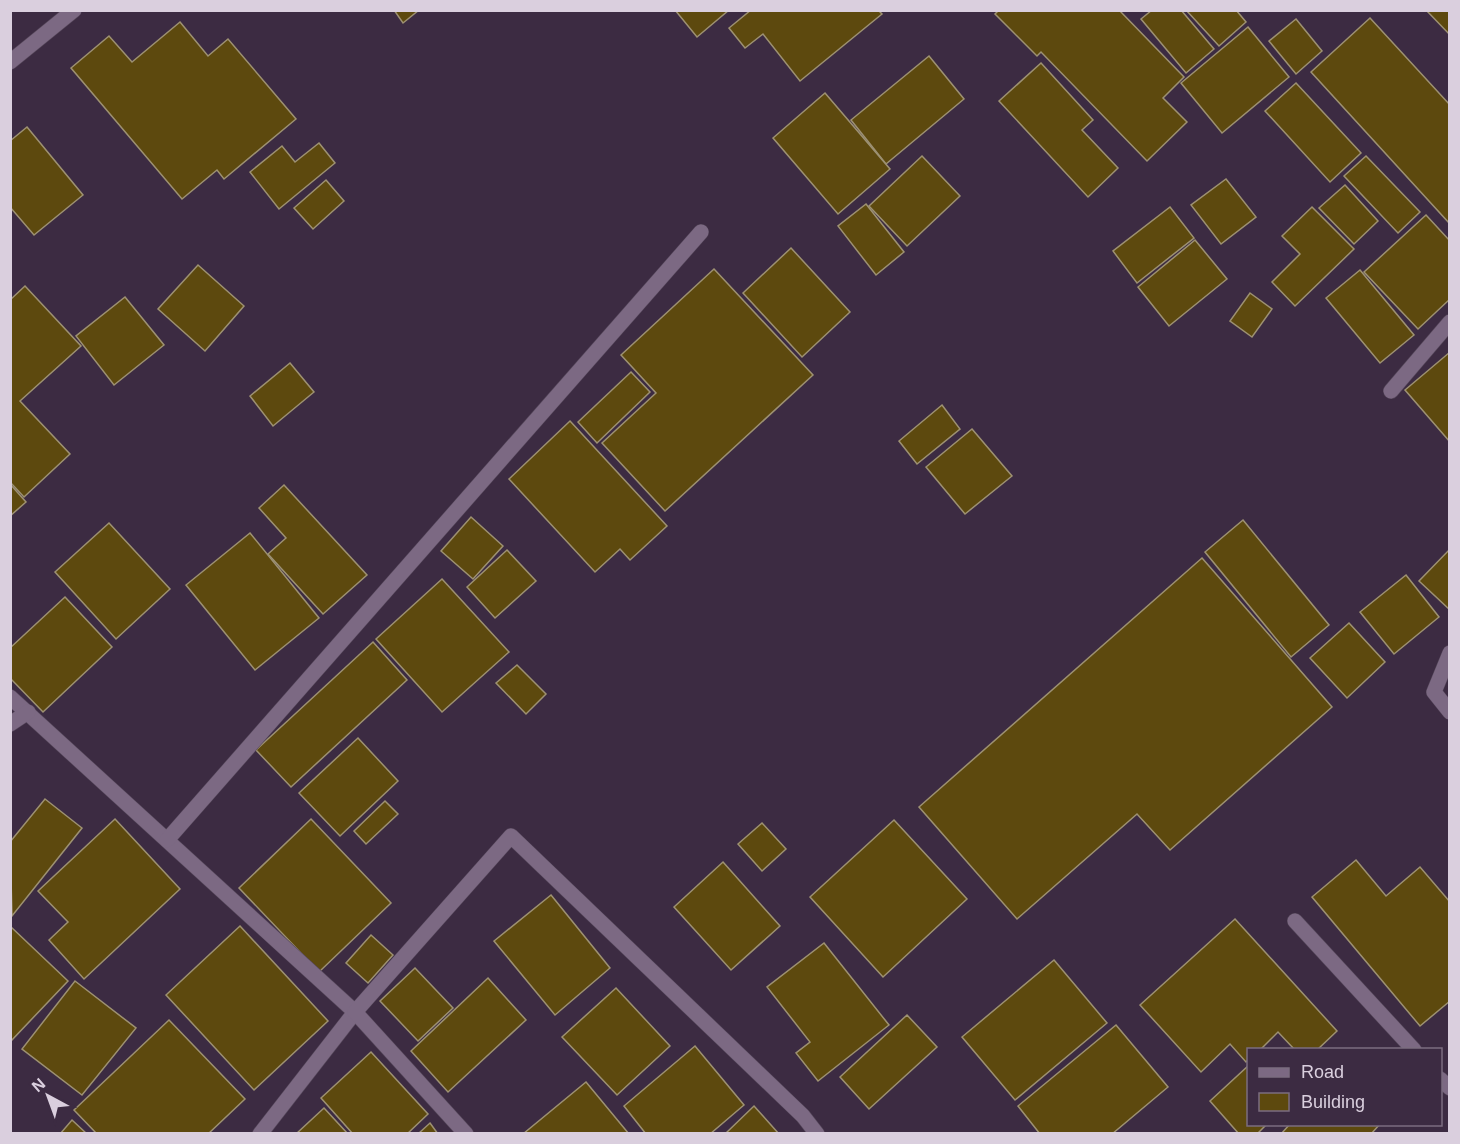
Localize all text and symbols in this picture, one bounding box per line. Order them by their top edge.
legend [1247,1048,1442,1126]
text: Road [1301,1062,1344,1082]
north arrow [18,1066,78,1126]
text: N [29,1075,48,1095]
text: Building [1301,1092,1365,1112]

